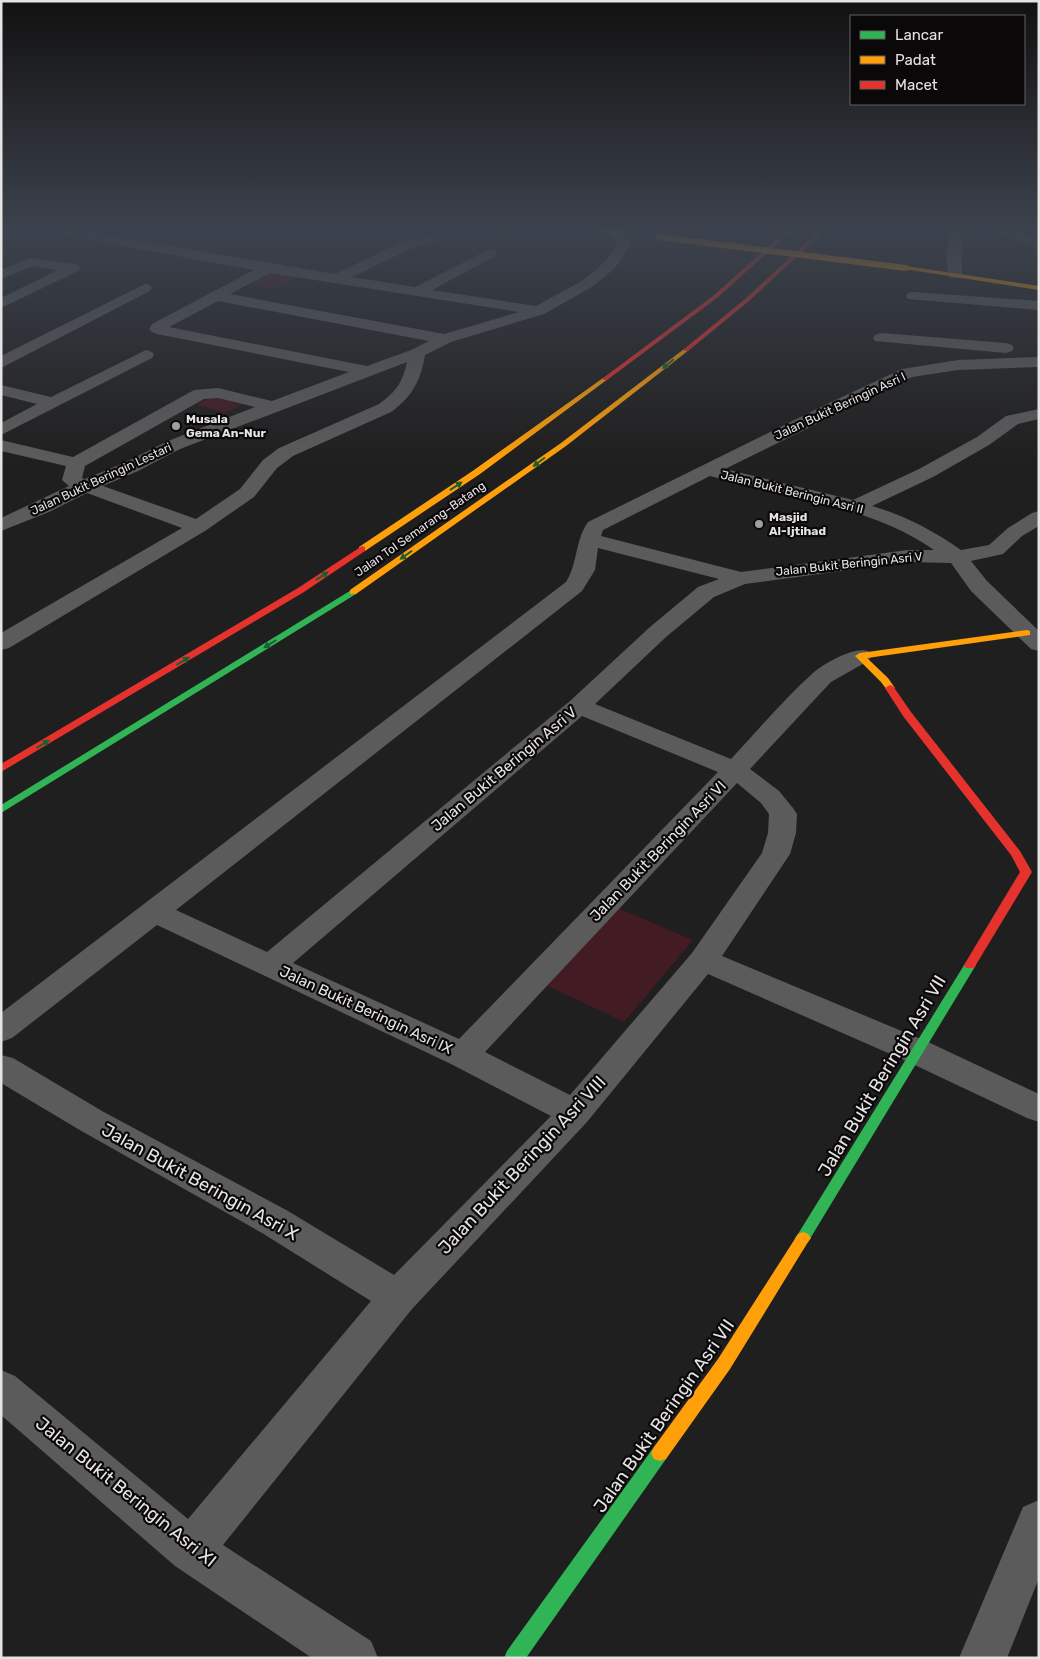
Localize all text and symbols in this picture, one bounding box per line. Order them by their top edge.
legend [850,15,1025,105]
text: Lancar [895,26,943,44]
text: Padat [895,51,936,69]
text: Macet [895,76,938,94]
one-way arrow [662,359,675,370]
street label: Jalan Bukit Beringin Asri I [772,369,908,443]
place label: Musala Gema An-Nur [186,412,266,440]
marker: Musala Gema An-Nur [170,420,182,432]
street label: Jalan Bukit Beringin Lestari [28,440,174,518]
one-way arrow [532,457,546,467]
street label: Jalan Bukit Beringin Asri II [719,467,865,517]
street label: Jalan Tol Semarang–Batang [352,478,488,580]
one-way arrow [450,481,463,491]
place label: Masjid Al-Ijtihad [769,510,826,538]
marker: Masjid Al-Ijtihad [753,518,765,530]
street label: Jalan Bukit Beringin Asri V [775,549,923,579]
one-way arrow [399,550,412,560]
one-way arrow [315,572,328,581]
one-way arrow [263,640,276,649]
one-way arrow [176,656,189,665]
street label: Jalan Bukit Beringin Asri V [428,703,581,835]
one-way arrow [36,740,51,748]
street label: Jalan Bukit Beringin Asri VI [586,777,730,925]
street label: Jalan Bukit Beringin Asri IX [277,962,456,1058]
street label: Jalan Bukit Beringin Asri VII [813,971,951,1181]
street label: Jalan Bukit Beringin Asri VIII [434,1071,610,1259]
street label: Jalan Bukit Beringin Asri X [98,1119,302,1245]
street label: Jalan Bukit Beringin Asri VII [589,1315,739,1517]
street label: Jalan Bukit Beringin Asri XI [31,1412,221,1572]

